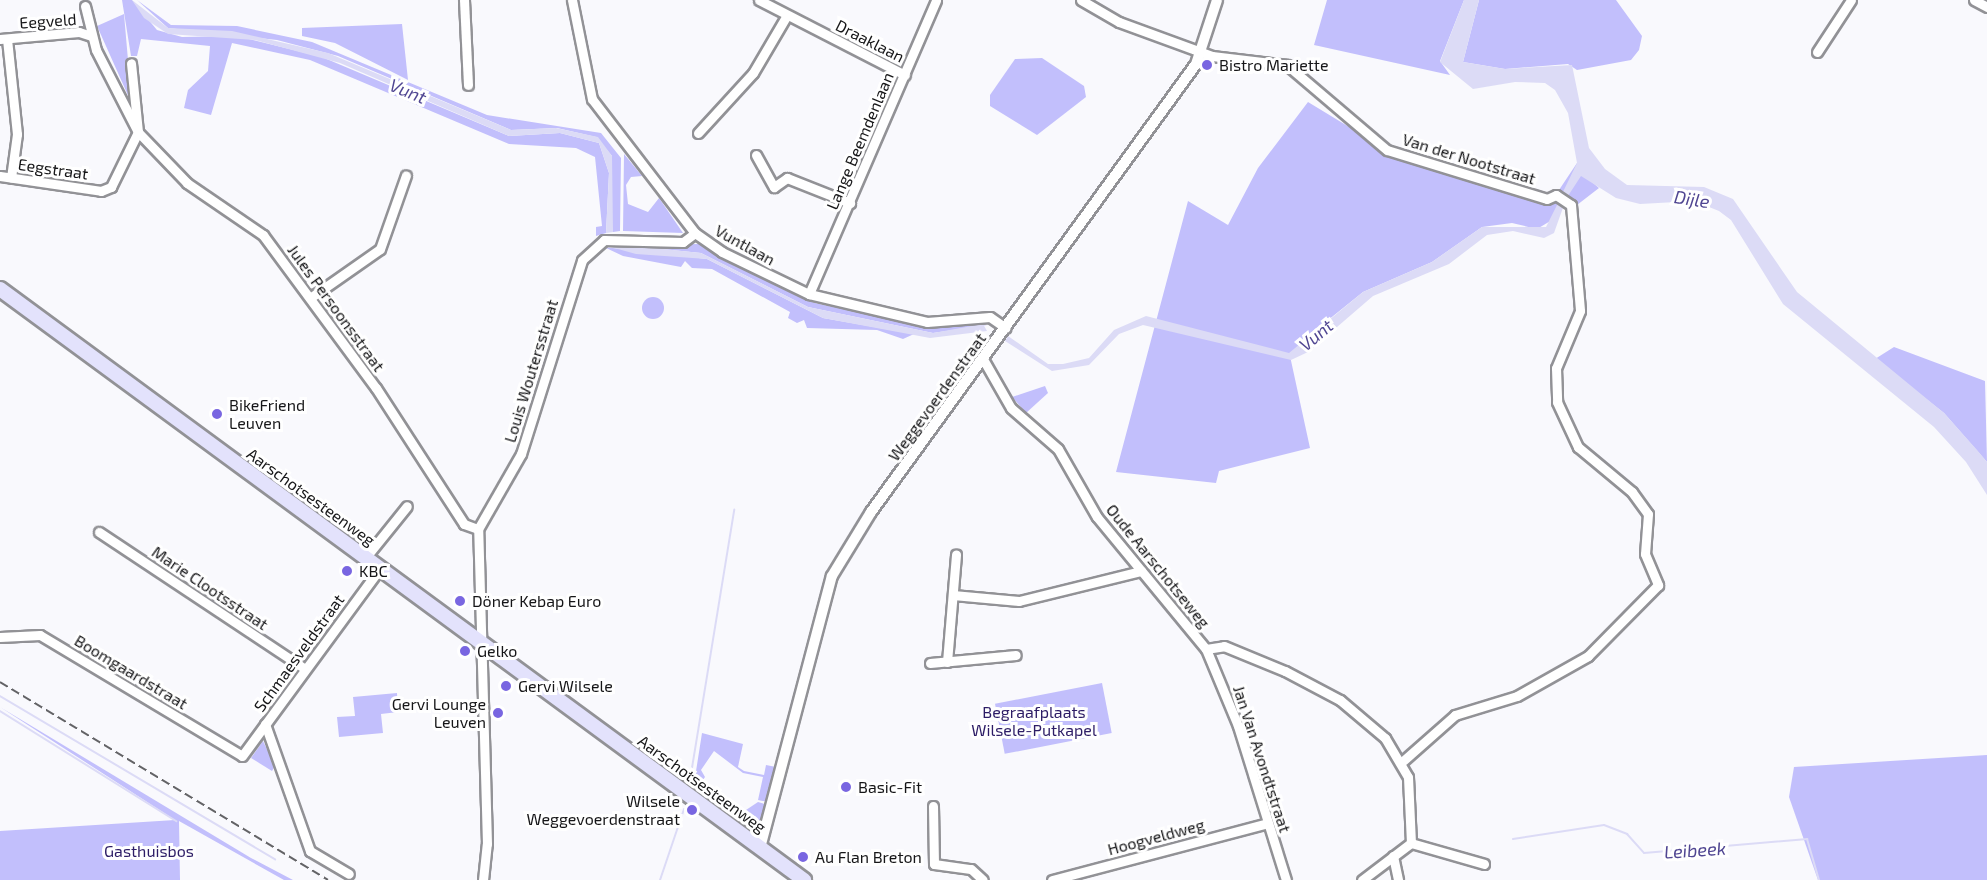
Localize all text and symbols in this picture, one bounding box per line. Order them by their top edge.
street label: Eegveld [19,9,77,33]
street label: Draaklaan [833,16,907,66]
place label: Bistro Mariette [1219,55,1329,75]
marker: Bistro Mariette [1200,58,1214,72]
street label: Lange Beemdenlaan [822,70,898,212]
water label: Vunt [386,74,430,108]
street label: Van der Nootstraat [1400,130,1538,188]
street label: Eegstraat [17,155,89,183]
water label: Dijle [1673,186,1711,212]
street label: Vuntlaan [712,221,778,269]
street label: Jules Persoonsstraat [284,241,388,375]
street label: Louis Woutersstraat [500,297,562,445]
water label: Vunt [1295,315,1337,355]
street label: Weggevoerdenstraat [884,329,990,465]
place label: BikeFriend Leuven [229,395,305,433]
marker: BikeFriend Leuven [210,407,224,421]
street label: Aarschotsesteenweg [243,444,379,550]
street label: Oude Aarschotseweg [1102,500,1214,632]
street label: Marie Clootsstraat [148,542,272,634]
place label: KBC [359,561,387,581]
marker: KBC [340,564,354,578]
street label: Schmaesveldstraat [250,590,348,716]
place label: Döner Kebap Euro [472,591,602,611]
marker: Döner Kebap Euro [453,594,467,608]
street label: Boomgaardstraat [71,631,191,713]
place label: Gelko [477,641,517,661]
marker: Gelko [458,644,472,658]
place label: Gervi Wilsele [518,676,613,696]
marker: Gervi Wilsele [499,679,513,693]
street label: Jan Van Avondtstraat [1229,683,1295,835]
place label: Gervi Lounge Leuven [392,694,486,732]
park label: Begraafplaats Wilsele-Putkapel [971,702,1097,740]
marker: Gervi Lounge Leuven [491,706,505,720]
street label: Aarschotsesteenweg [634,731,770,837]
place label: Basic-Fit [858,777,922,797]
marker: Basic-Fit [839,780,853,794]
place label: Wilsele Weggevoerdenstraat [527,791,680,829]
marker: Wilsele Weggevoerdenstraat [685,803,699,817]
street label: Hoogveldweg [1106,815,1206,859]
water label: Leibeek [1663,837,1727,863]
park label: Gasthuisbos [104,841,194,861]
place label: Au Flan Breton [815,847,922,867]
marker: Au Flan Breton [796,850,810,864]

